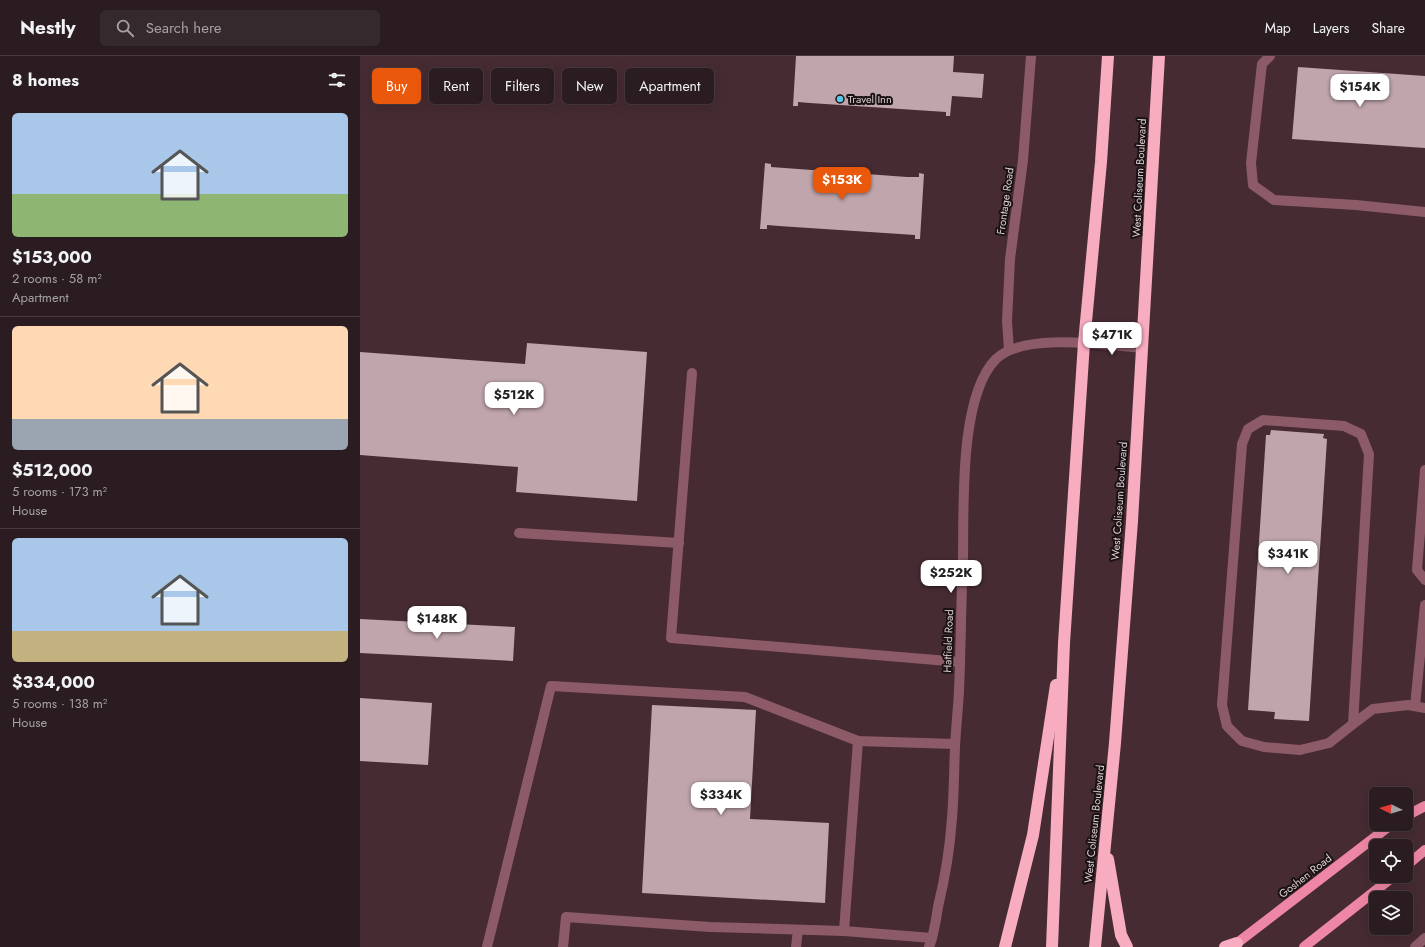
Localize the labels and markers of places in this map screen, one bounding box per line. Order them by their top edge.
pin: $154K [1332,74,1388,108]
place label: Travel Inn [848,91,892,107]
marker: Travel Inn [835,94,845,104]
pin: $153K [814,167,870,201]
pin: $471K [1084,322,1140,356]
pin: $512K [486,382,542,416]
pin: $341K [1260,541,1316,575]
pin: $252K [923,560,979,594]
pin: $148K [409,606,465,640]
pin: $334K [693,782,749,816]

